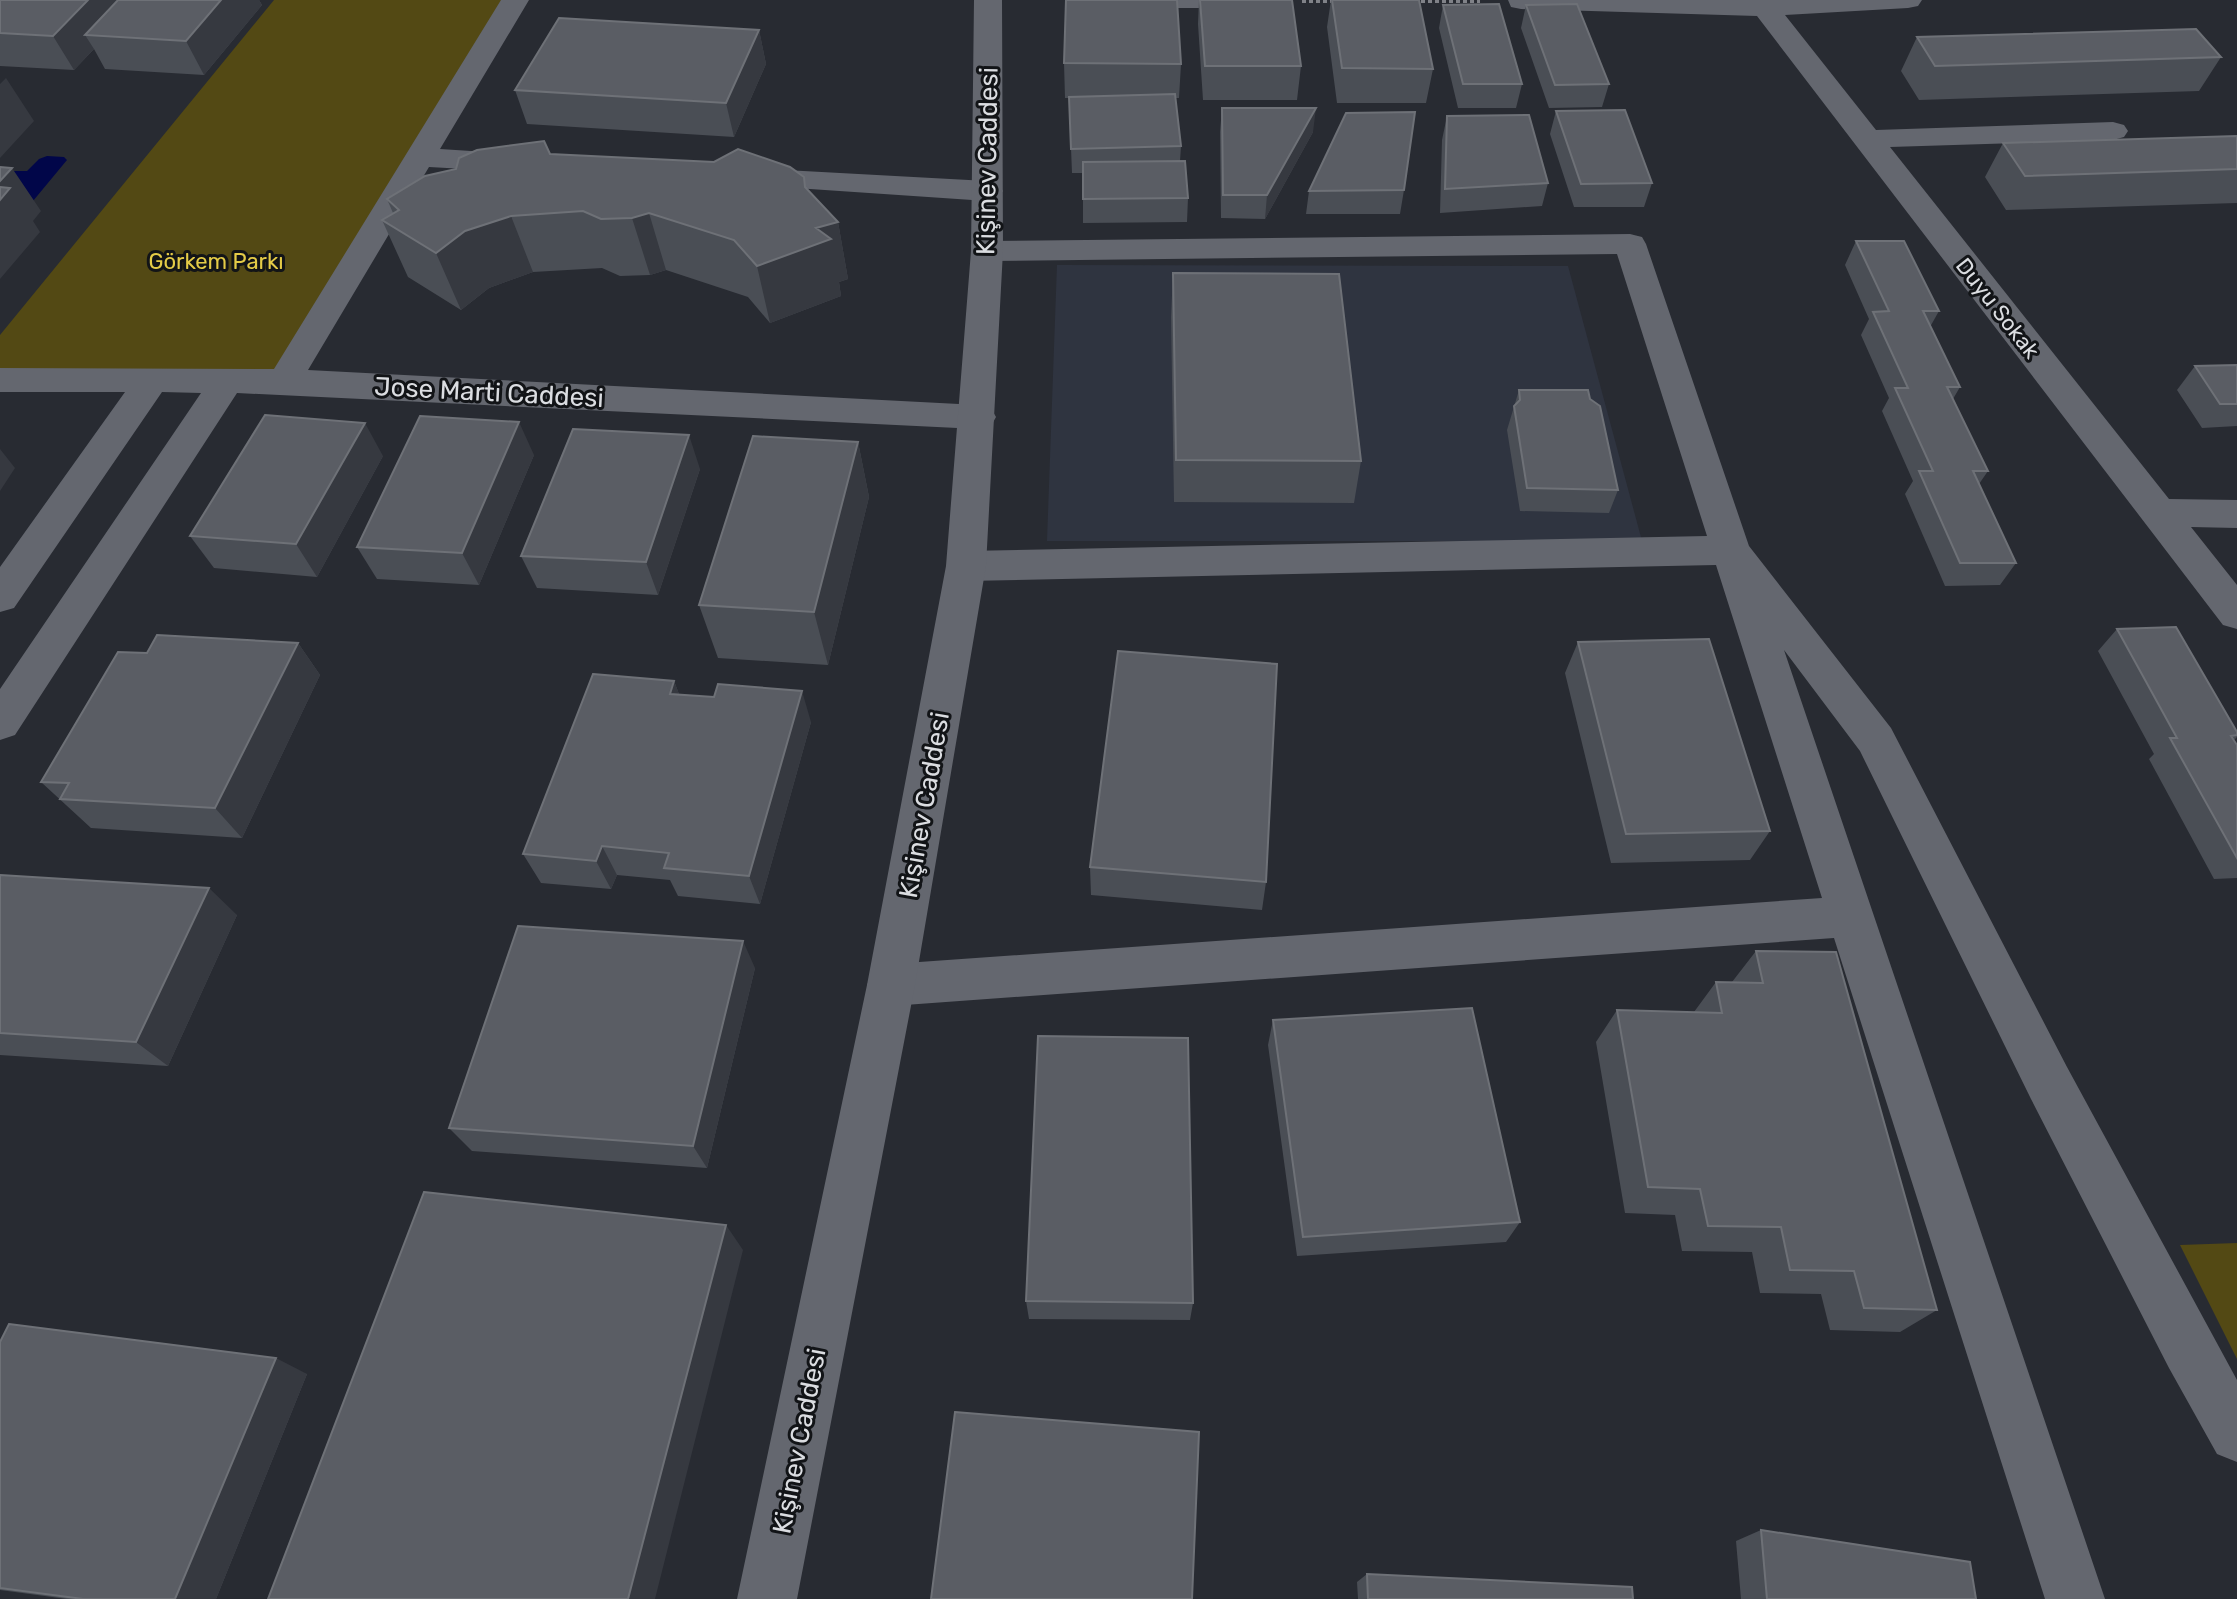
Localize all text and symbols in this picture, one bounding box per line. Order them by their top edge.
street label: Kişinev Caddesi [970,67,1005,255]
park label: Görkem Parkı [148,248,284,275]
street label: Duyu Sokak [1950,253,2046,364]
street label: Jose Marti Caddesi [373,371,605,414]
street label: Kişinev Caddesi [893,710,956,900]
street label: Kişinev Caddesi [766,1346,833,1536]

